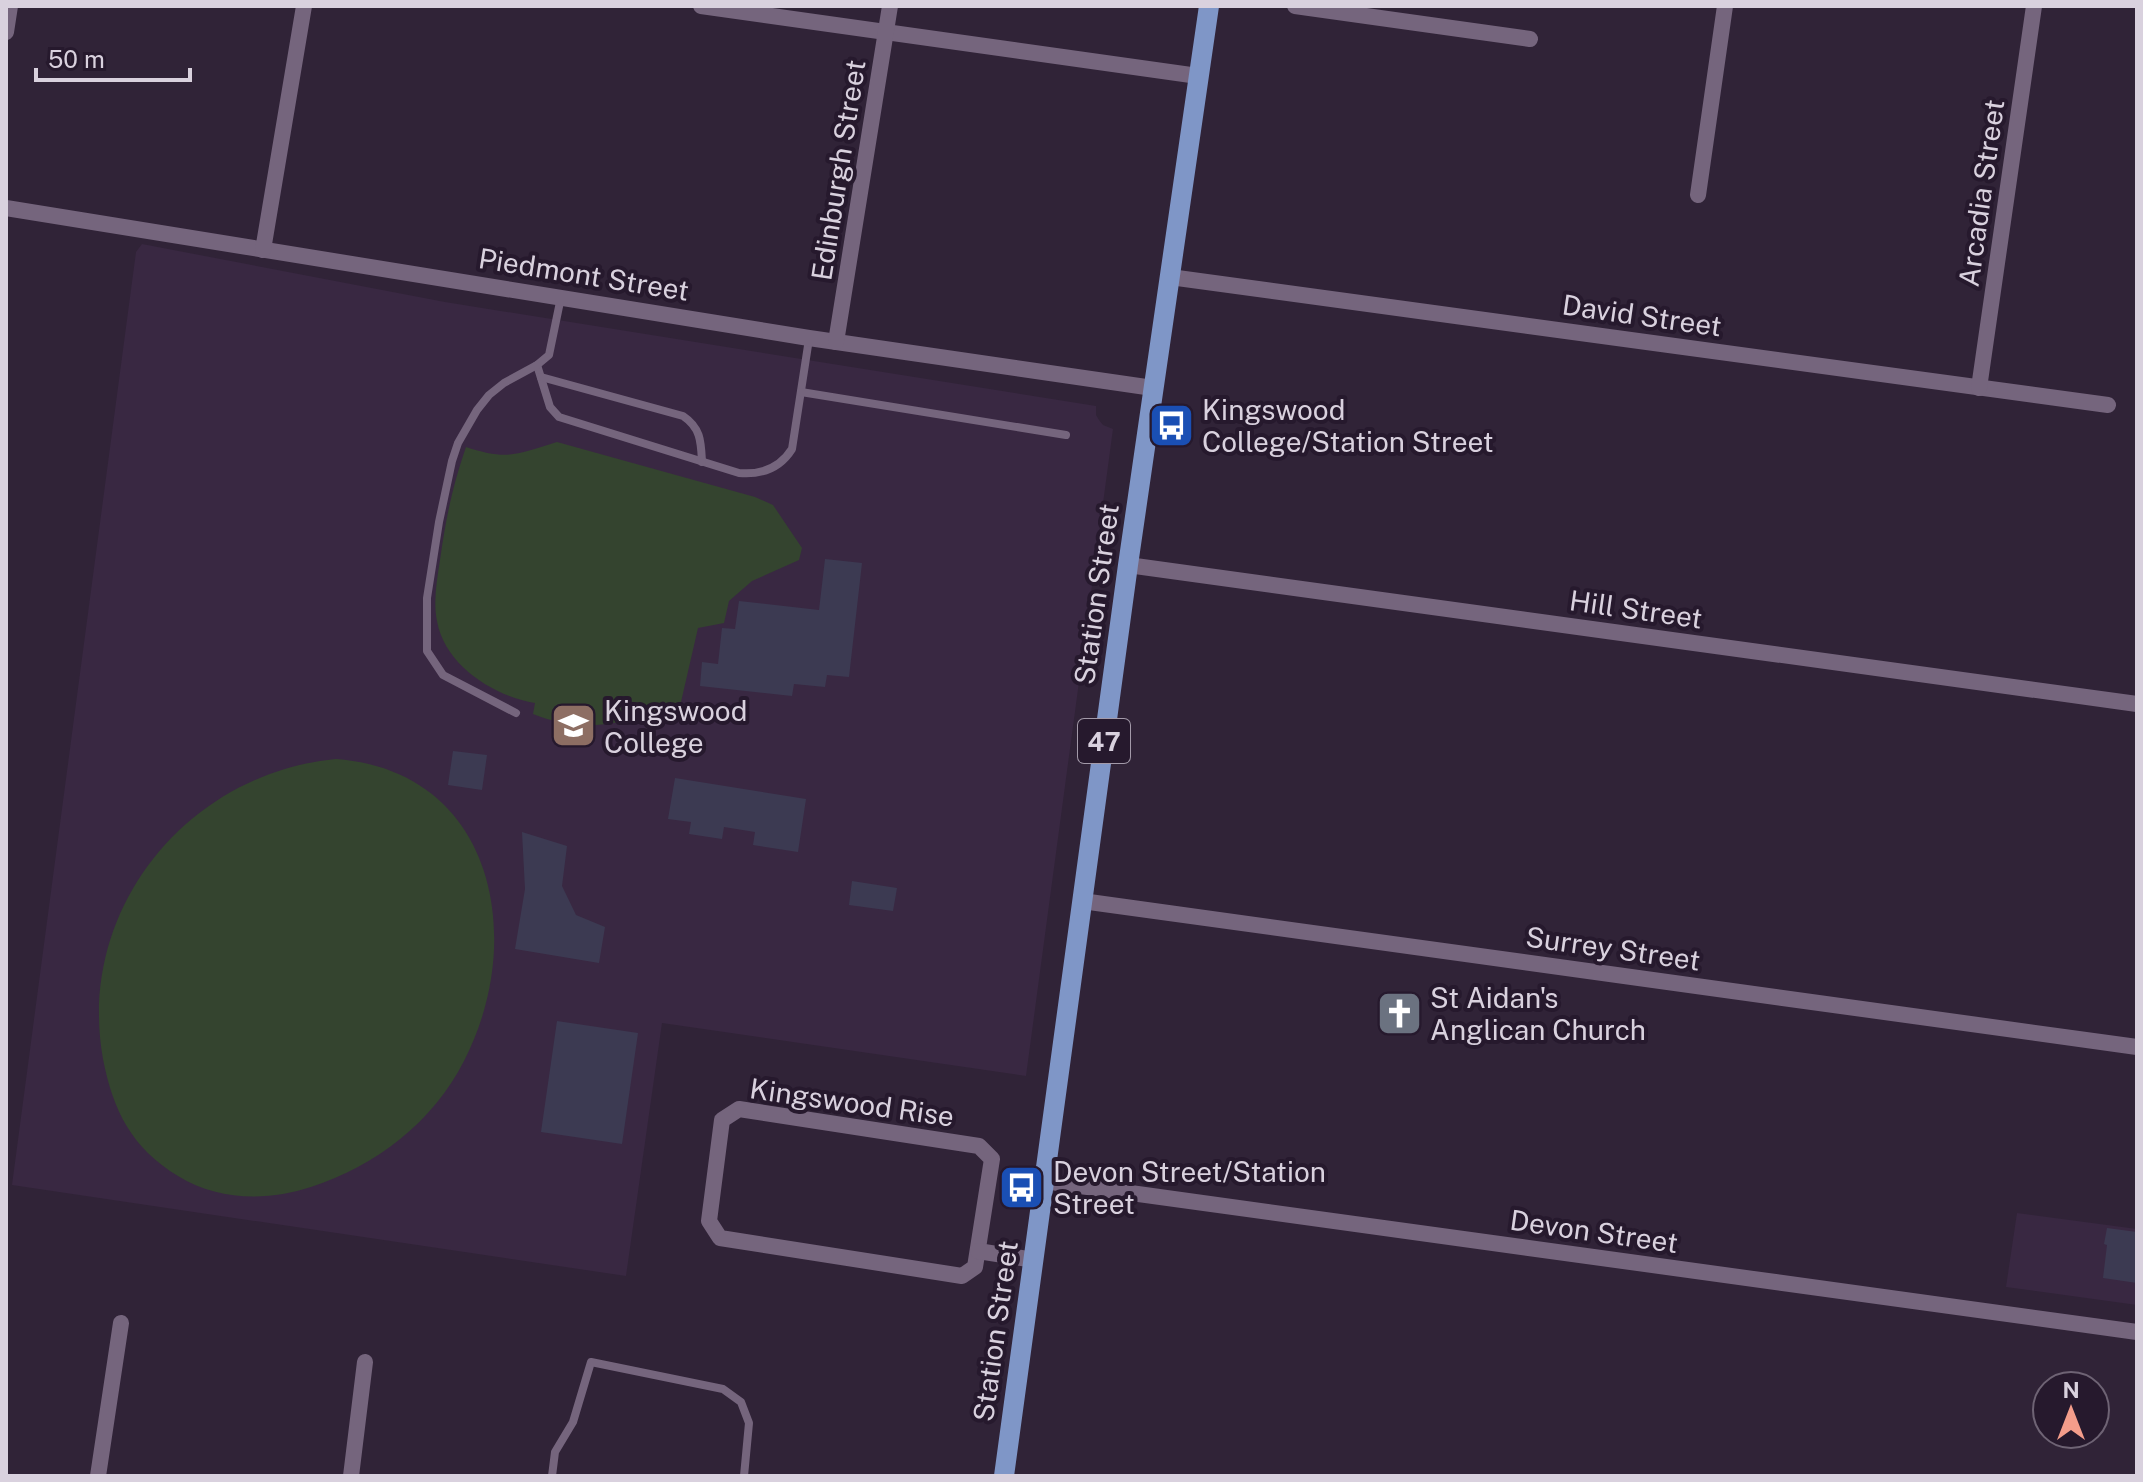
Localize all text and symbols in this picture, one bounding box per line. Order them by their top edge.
scale bar [36,32,190,82]
text: 50 m [48,45,105,73]
street label: Edinburgh Street [804,57,872,283]
street label: Arcadia Street [1952,97,2010,289]
street label: Piedmont Street [476,241,692,307]
street label: David Street [1560,287,1724,343]
place label: Kingswood College/Station Street [1202,393,1494,458]
bus stop icon: Kingswood College/Station Street [1147,401,1195,449]
street label: Station Street [1067,501,1125,687]
street label: Hill Street [1568,583,1704,635]
place label: Kingswood College [604,694,747,759]
school or university icon: Kingswood College [549,702,597,750]
road number: 47 [1078,719,1130,763]
street label: Surrey Street [1524,919,1702,977]
place label: St Aidan's Anglican Church [1430,981,1646,1046]
church icon: St Aidan's Anglican Church [1375,989,1423,1037]
street label: Kingswood Rise [748,1071,956,1133]
place label: Devon Street/Station Street [1053,1155,1326,1220]
bus stop icon: Devon Street/Station Street [998,1163,1046,1211]
street label: Devon Street [1508,1203,1680,1259]
street label: Station Street [966,1238,1024,1424]
north arrow [2031,1370,2111,1450]
text: N [2062,1377,2080,1403]

